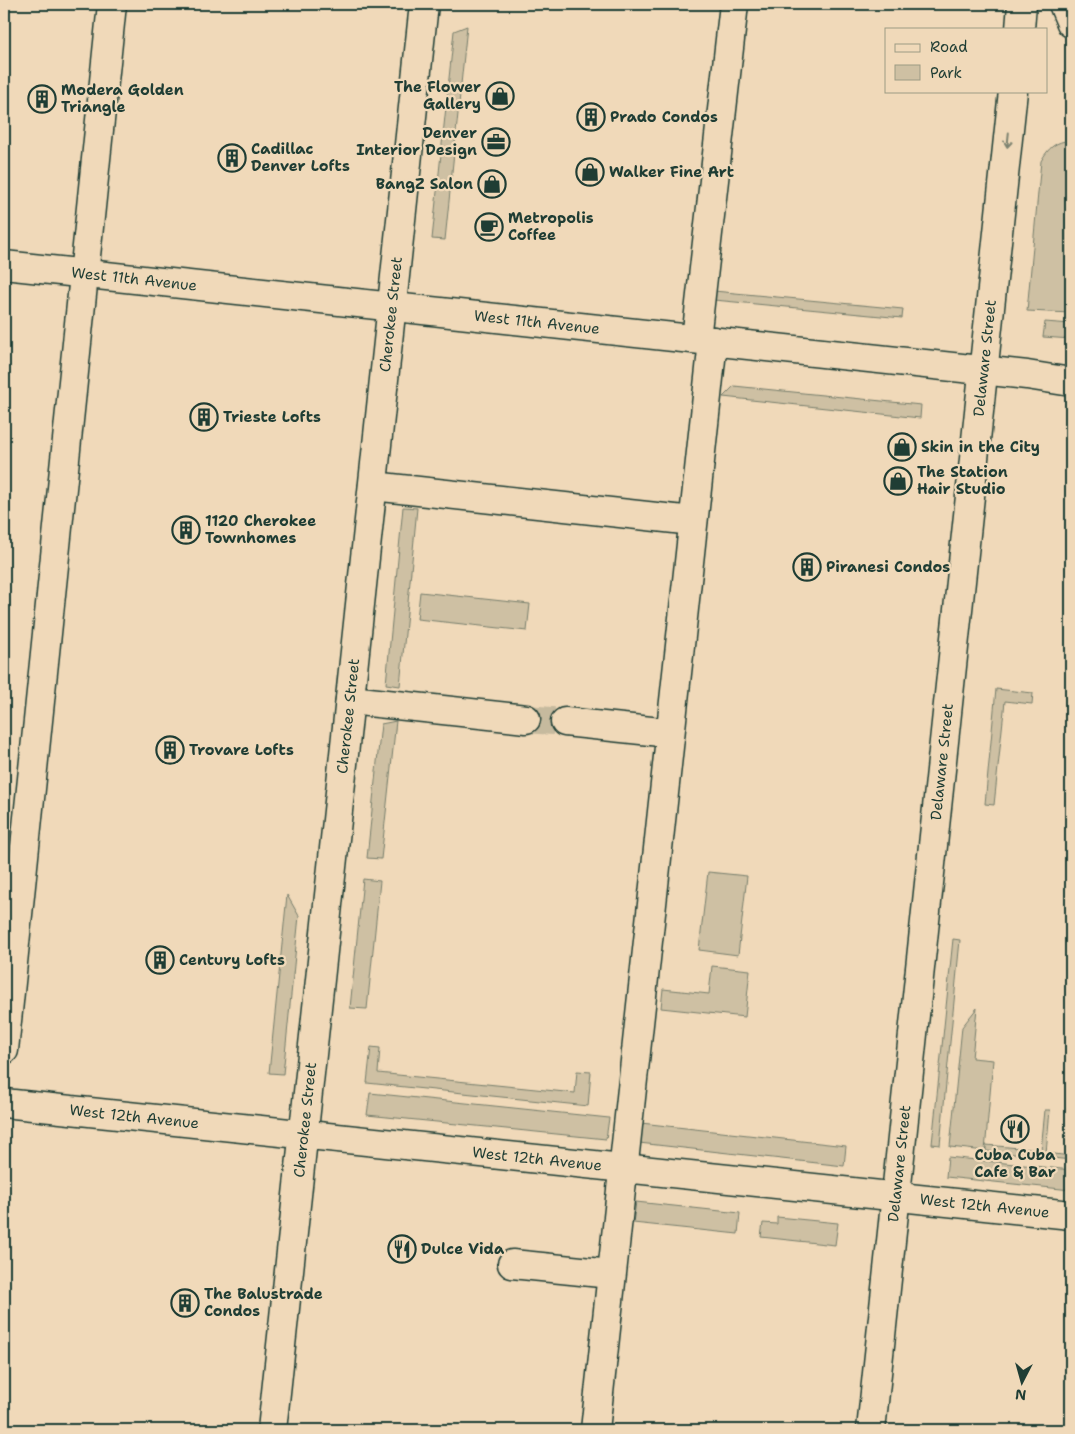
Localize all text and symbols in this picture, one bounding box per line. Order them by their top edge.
legend [885,28,1048,92]
text: Road [930,37,968,57]
text: Park [930,63,962,83]
place label: The Flower Gallery [394,77,481,114]
place label: Modera Golden Triangle [61,80,184,117]
shop icon: The Flower Gallery [485,81,515,111]
building icon: Modera Golden Triangle [27,84,57,114]
building icon: Prado Condos [576,102,606,132]
place label: Prado Condos [610,107,718,127]
place label: Denver Interior Design [356,123,477,160]
office icon: Denver Interior Design [481,127,511,157]
one-way arrow [1003,131,1013,147]
place label: Cadillac Denver Lofts [251,139,350,176]
building icon: Cadillac Denver Lofts [217,143,247,173]
shop icon: Walker Fine Art [575,157,605,187]
place label: Walker Fine Art [609,162,734,182]
shop icon: BangZ Salon [477,169,507,199]
place label: BangZ Salon [376,174,473,194]
place label: Metropolis Coffee [508,208,594,245]
cafe icon: Metropolis Coffee [474,212,504,242]
street label: Cherokee Street [375,256,407,373]
street label: West 11th Avenue [70,262,198,296]
street label: Delaware Street [969,299,1001,417]
street label: West 11th Avenue [473,306,601,339]
building icon: Trieste Lofts [189,402,219,432]
place label: Trieste Lofts [223,407,321,427]
shop icon: Skin in the City [887,432,917,462]
place label: Skin in the City [921,437,1040,457]
place label: The Station Hair Studio [917,462,1008,499]
shop icon: The Station Hair Studio [883,466,913,496]
place label: 1120 Cherokee Townhomes [205,511,316,548]
building icon: 1120 Cherokee Townhomes [171,515,201,545]
building icon: Piranesi Condos [792,552,822,582]
place label: Piranesi Condos [826,557,950,577]
street label: Cherokee Street [332,657,364,775]
street label: Delaware Street [926,702,958,821]
building icon: Trovare Lofts [155,735,185,765]
place label: Trovare Lofts [189,740,294,760]
building icon: Century Lofts [145,945,175,975]
place label: Century Lofts [179,950,285,970]
street label: Cherokee Street [289,1061,321,1178]
street label: West 12th Avenue [68,1100,200,1133]
street label: Delaware Street [883,1104,915,1223]
restaurant icon: Cuba Cuba Cafe & Bar [1000,1114,1030,1144]
street label: West 12th Avenue [471,1142,603,1176]
place label: Cuba Cuba Cafe & Bar [974,1145,1056,1182]
street label: West 12th Avenue [919,1189,1050,1223]
restaurant icon: Dulce Vida [387,1234,417,1264]
place label: Dulce Vida [421,1239,505,1259]
place label: The Balustrade Condos [204,1284,323,1321]
building icon: The Balustrade Condos [170,1288,200,1318]
north arrow [998,1356,1048,1406]
text: N [1014,1385,1027,1404]

